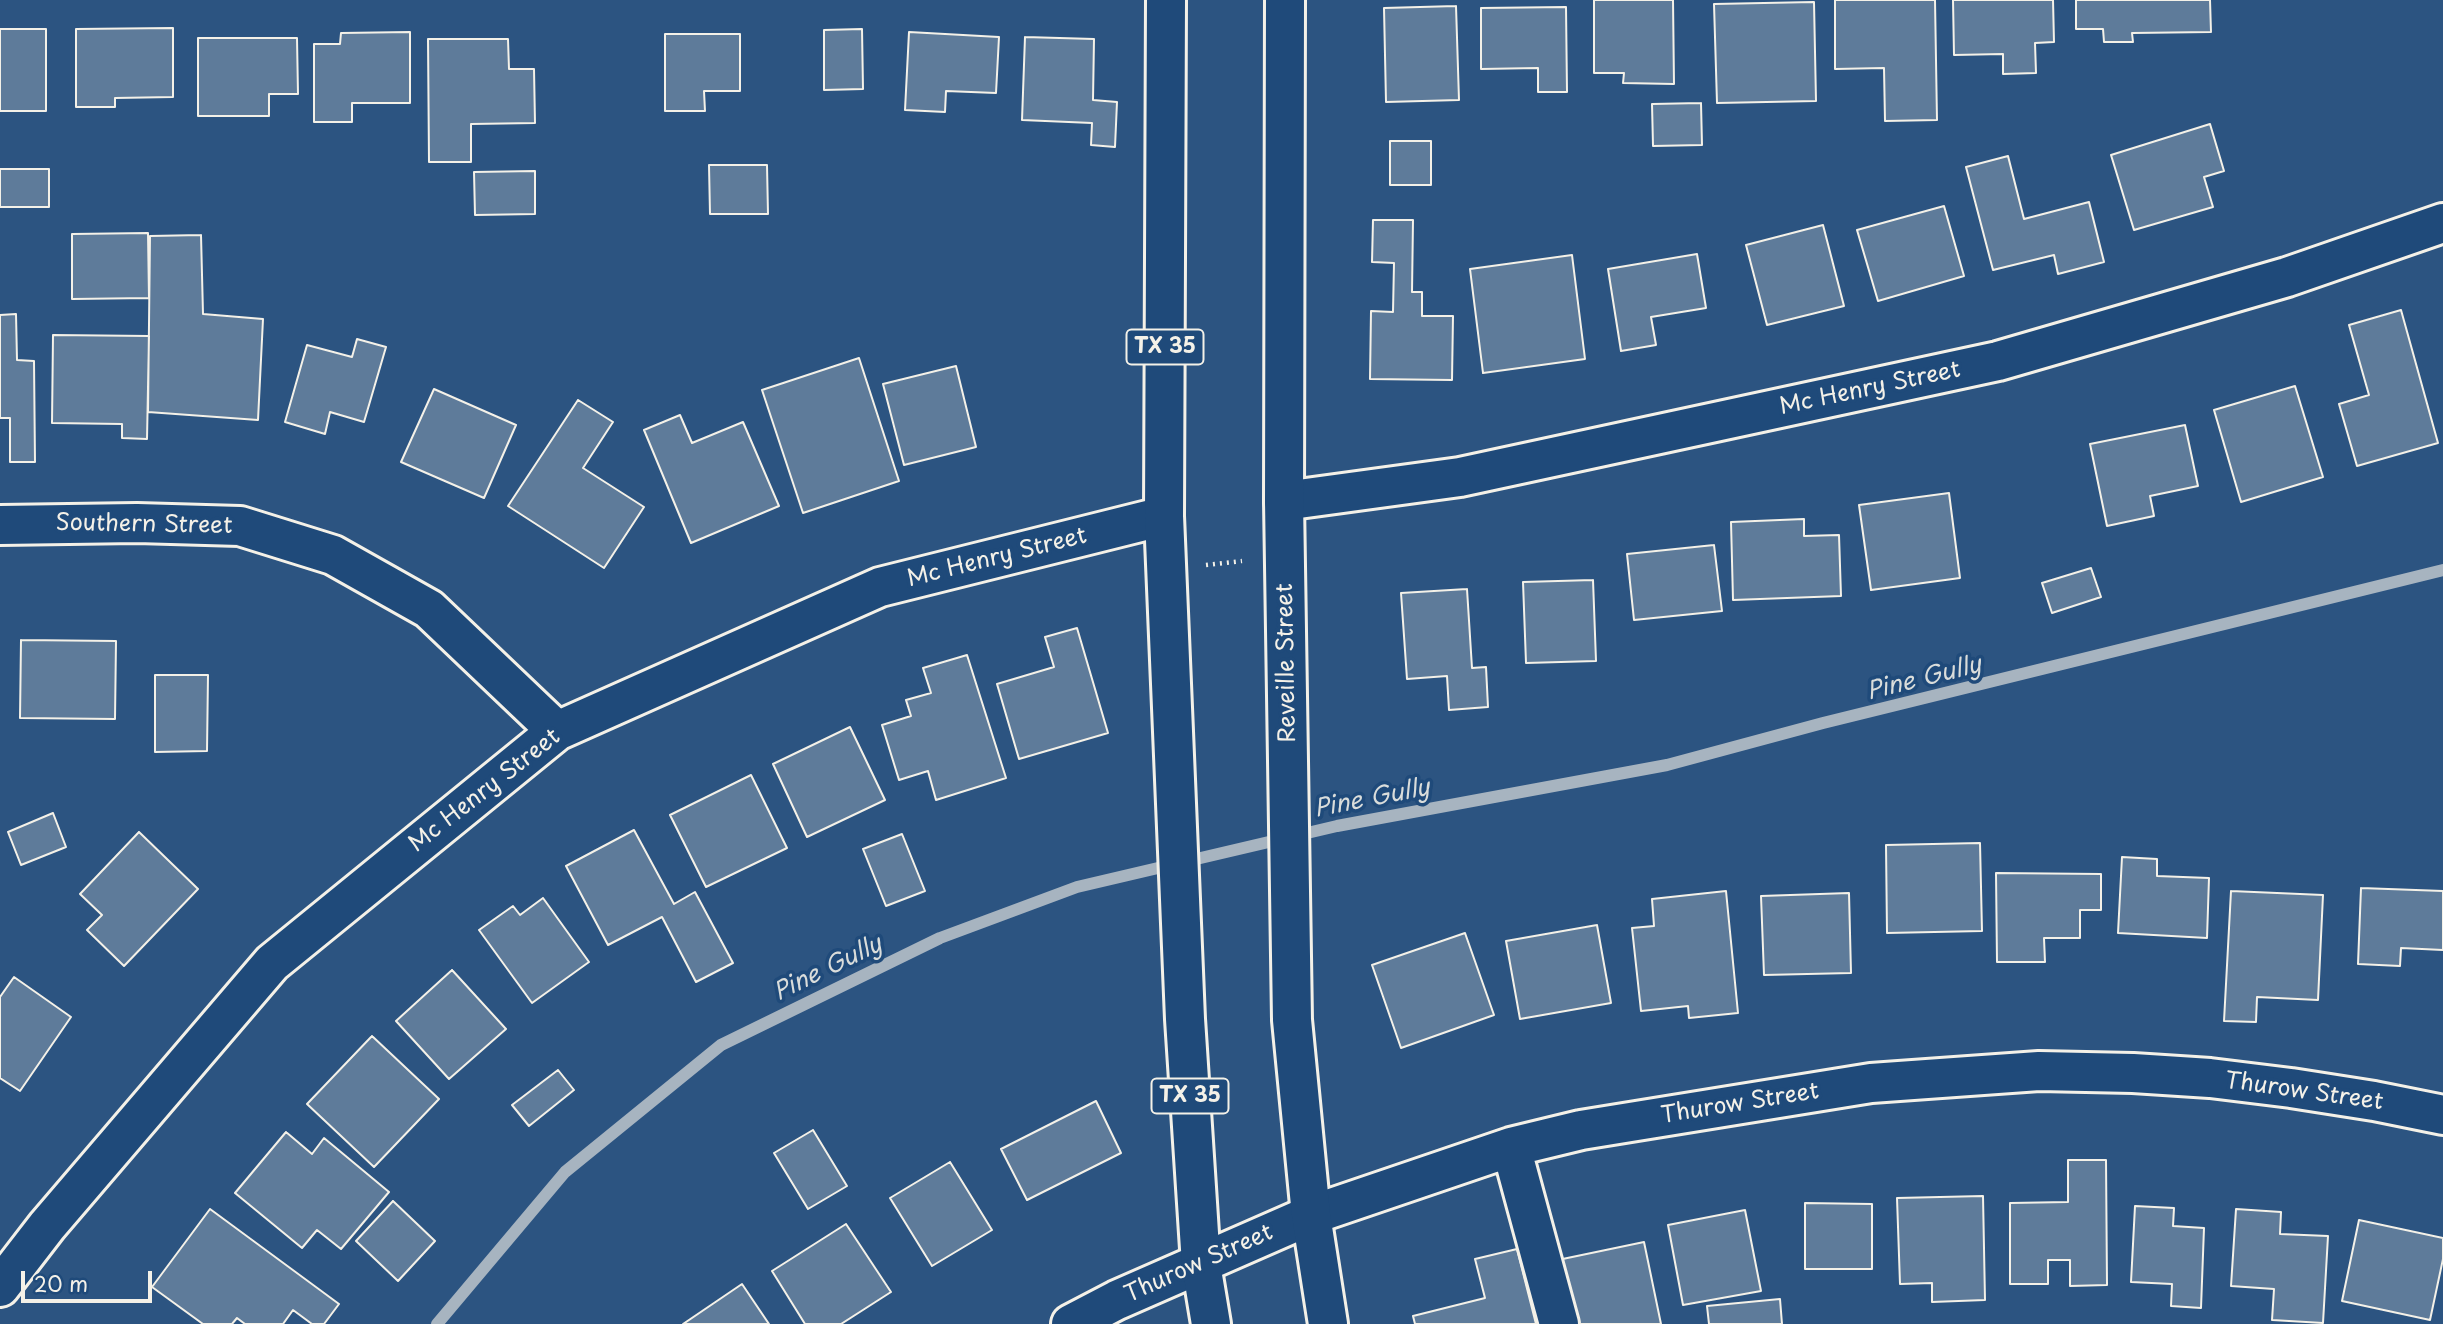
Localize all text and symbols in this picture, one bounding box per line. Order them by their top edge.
road number: TX 35 [1126,330,1204,364]
street label: Mc Henry Street [1777,356,1963,422]
street label: Southern Street [55,510,233,540]
street label: Mc Henry Street [904,522,1090,594]
street label: Reveille Street [1272,583,1302,743]
water label: Pine Gully [1864,651,1984,707]
street label: Mc Henry Street [404,723,566,859]
water label: Pine Gully [1312,774,1432,824]
water label: Pine Gully [769,930,887,1008]
street label: Thurow Street [2223,1067,2385,1117]
road number: TX 35 [1152,1078,1228,1114]
street label: Thurow Street [1659,1078,1821,1130]
street label: Thurow Street [1121,1219,1277,1309]
scale bar [24,1258,156,1302]
text: 20 m [34,1267,88,1299]

